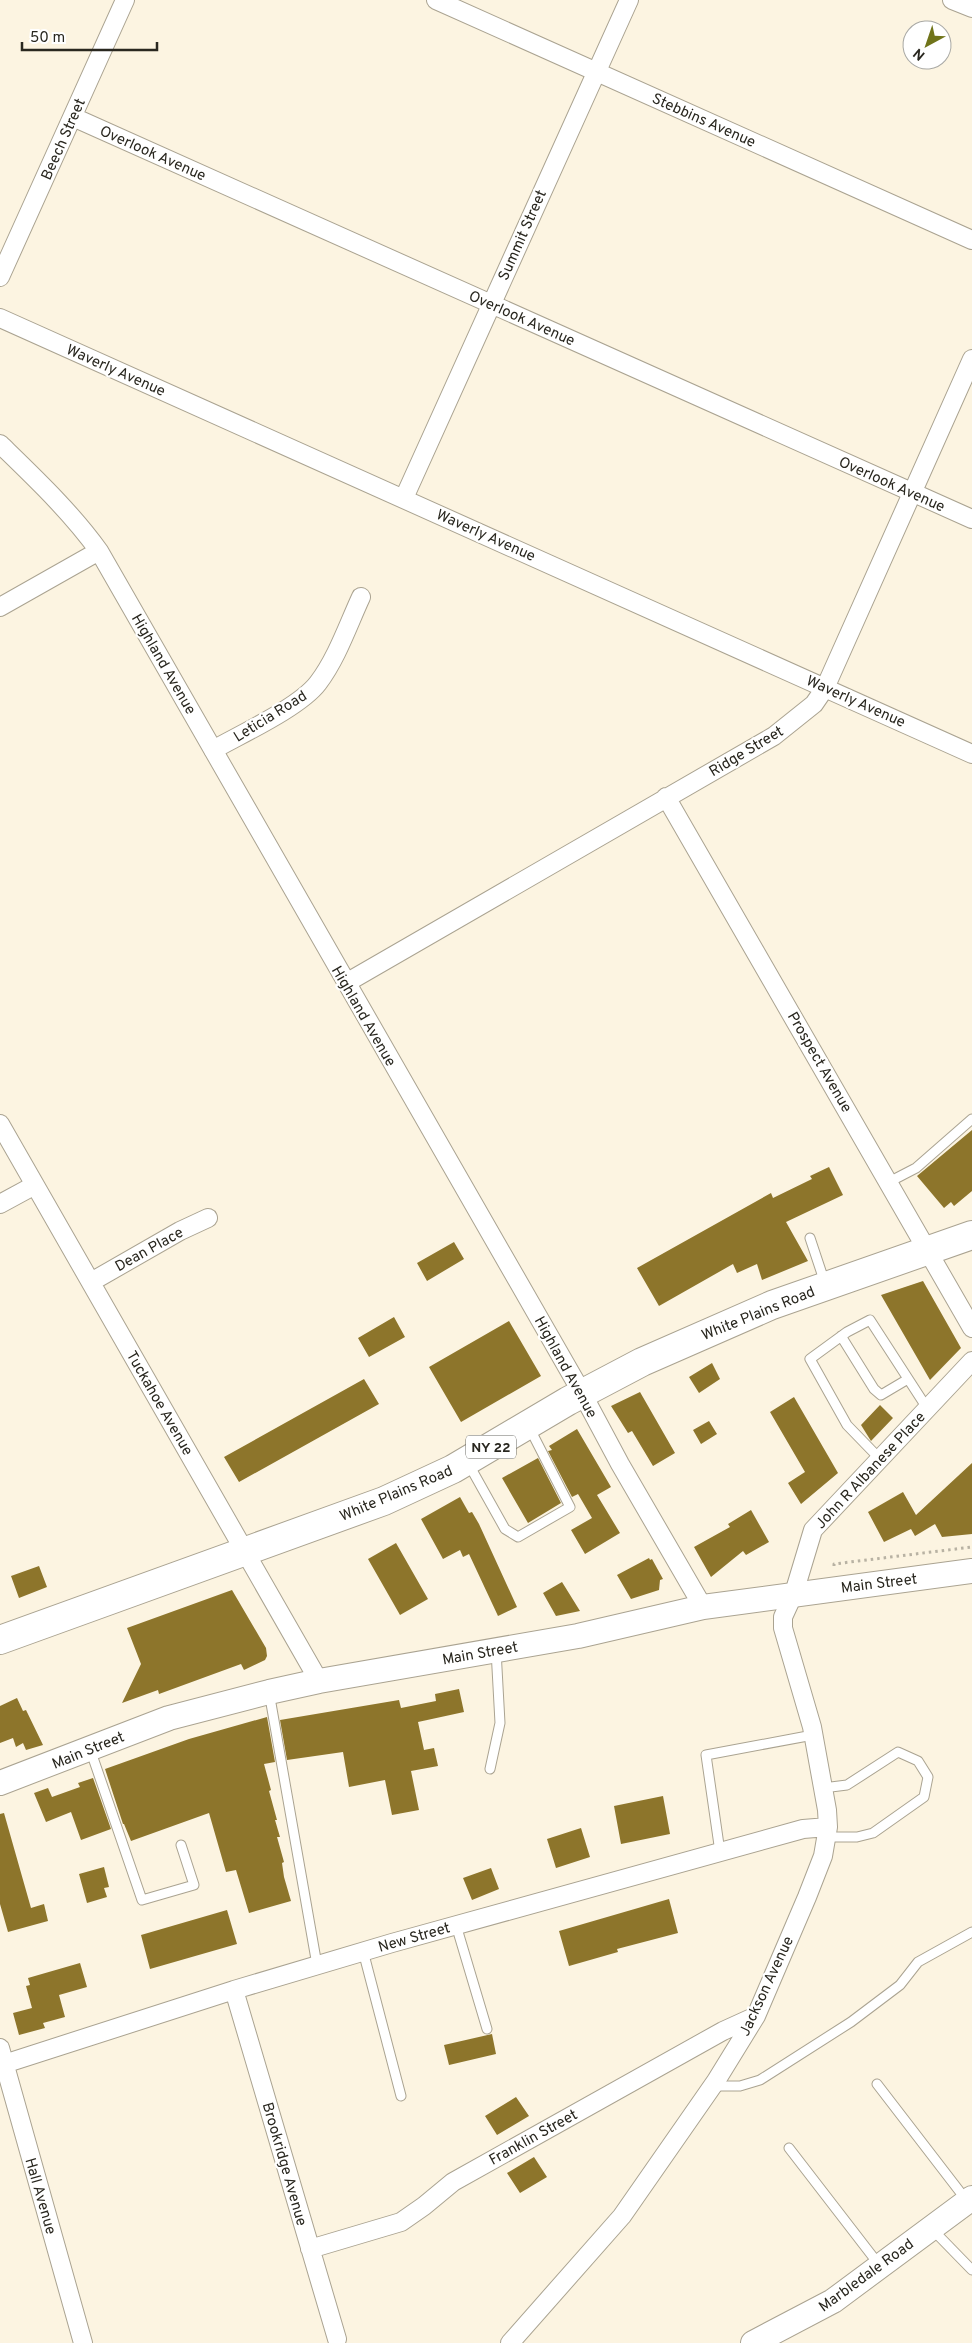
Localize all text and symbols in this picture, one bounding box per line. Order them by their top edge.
scale bar [22,20,158,52]
north arrow [902,20,952,70]
text: 50 m [30,29,65,48]
text: N [910,44,929,64]
street label: Stebbins Avenue [649,90,758,153]
street label: Beech Street [38,96,91,183]
street label: Overlook Avenue [96,122,208,186]
street label: Summit Street [495,187,552,284]
street label: Overlook Avenue [465,287,577,351]
street label: Waverly Avenue [63,341,168,402]
street label: Overlook Avenue [835,453,947,517]
street label: Waverly Avenue [433,506,538,567]
street label: Highland Avenue [126,611,199,719]
street label: Waverly Avenue [803,672,908,733]
street label: Leticia Road [231,687,311,747]
street label: Ridge Street [706,723,787,782]
street label: Highland Avenue [326,963,399,1071]
street label: Prospect Avenue [782,1009,855,1117]
street label: Dean Place [112,1224,187,1277]
street label: White Plains Road [699,1283,818,1346]
street label: Highland Avenue [529,1314,600,1422]
street label: Tuckahoe Avenue [121,1348,196,1460]
street label: John R Albanese Place [812,1409,930,1534]
road number: NY 22 [466,1435,516,1458]
street label: White Plains Road [337,1462,456,1527]
street label: Main Street [840,1570,918,1599]
street label: Main Street [441,1638,520,1670]
street label: Main Street [50,1728,128,1775]
street label: New Street [376,1919,453,1958]
street label: Jackson Avenue [736,1934,799,2040]
street label: Brookridge Avenue [257,2100,310,2228]
street label: Franklin Street [486,2106,581,2170]
street label: Hall Avenue [20,2156,60,2237]
street label: Marbledale Road [816,2235,918,2317]

